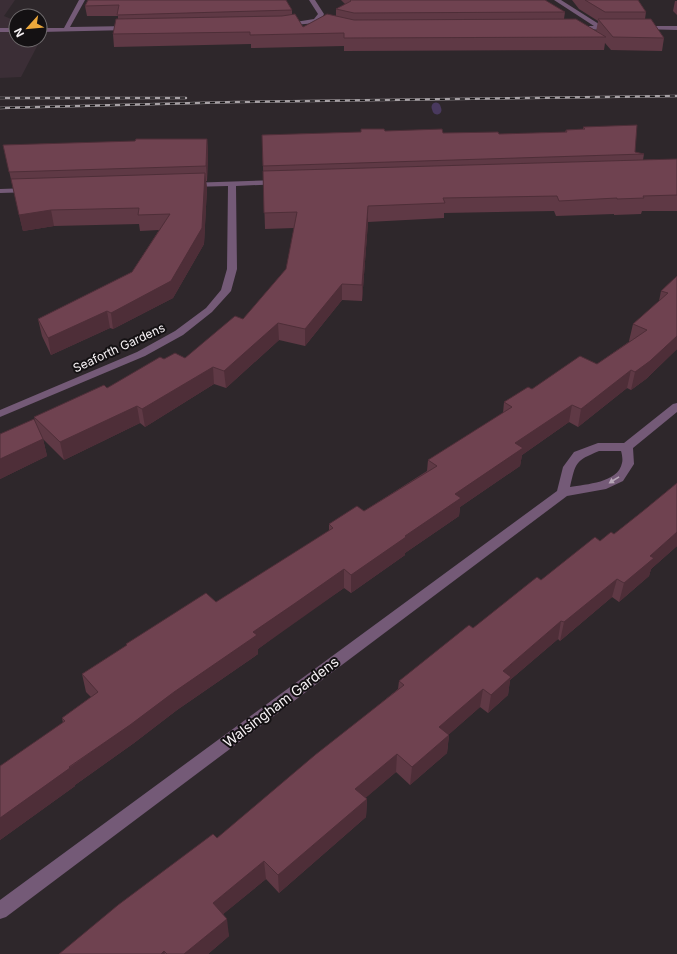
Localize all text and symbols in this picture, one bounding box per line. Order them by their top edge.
north arrow [8,8,48,48]
text: N [11,26,27,39]
street label: Seaforth Gardens [70,320,167,375]
one-way arrow [609,476,619,484]
street label: Walsingham Gardens [220,653,342,751]

